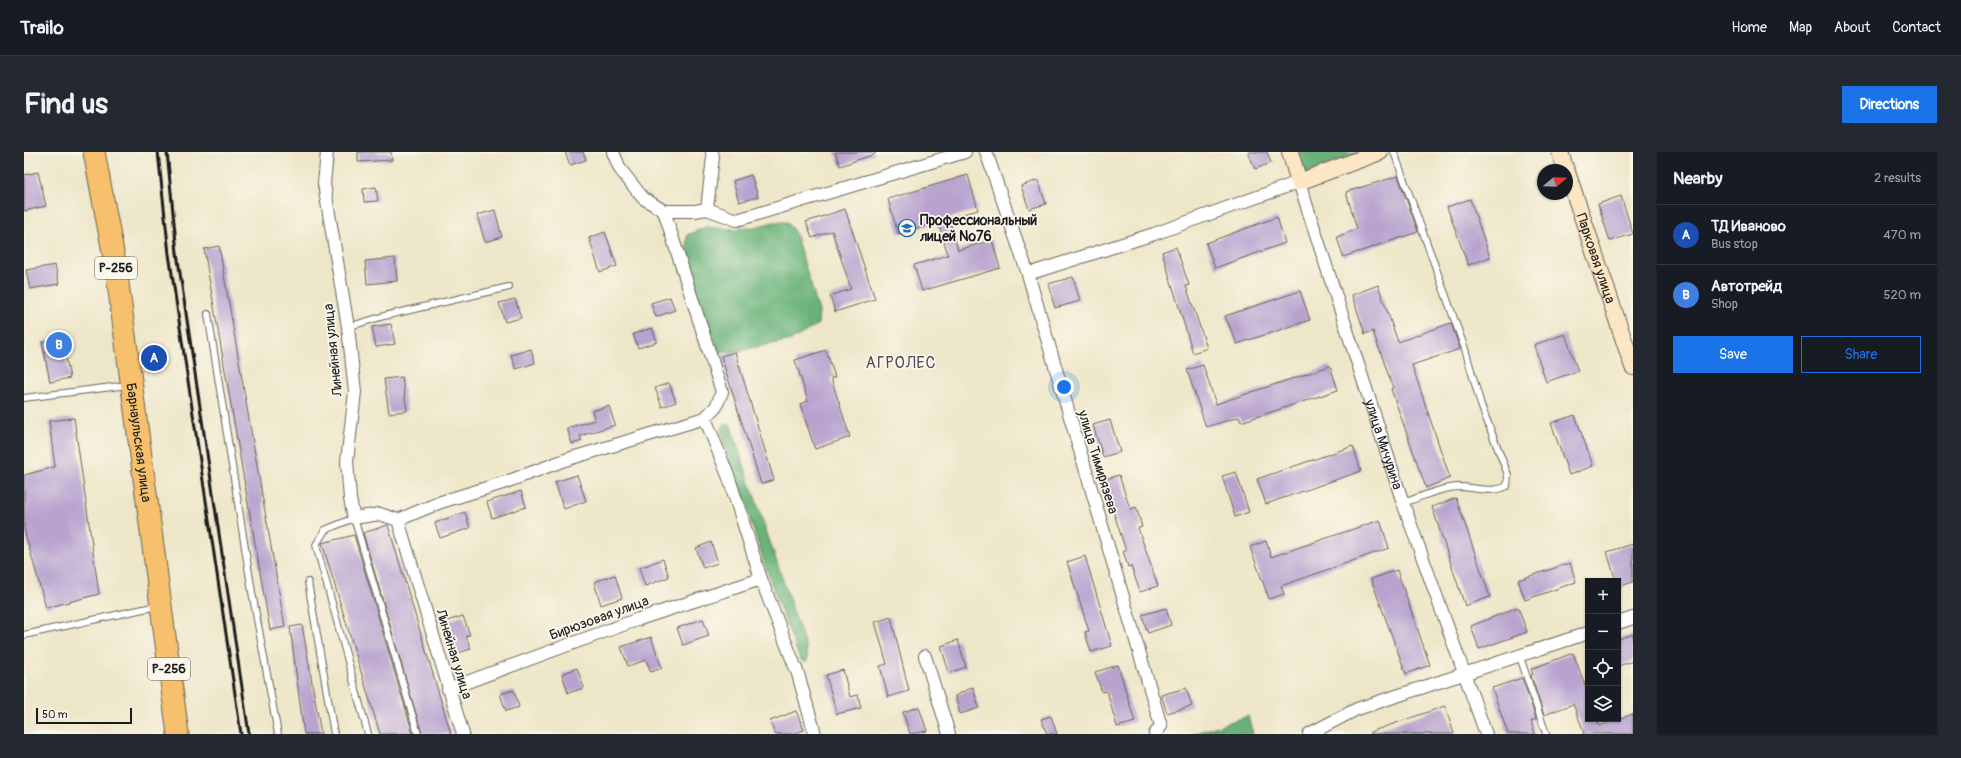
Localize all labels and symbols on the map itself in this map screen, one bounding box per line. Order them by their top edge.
north arrow [1537,164,1573,200]
street label: Парковая улица [1573,211,1619,306]
place label: Профессиональный лицей №76 [919,212,1038,245]
school or university icon: Профессиональный лицей №76 [897,218,917,238]
road number: Р-256 [95,257,137,279]
street label: Линейная улица [320,303,346,398]
pin: B [46,330,72,360]
pin: A [141,343,167,373]
district label: АГРОЛЕС [866,353,936,373]
your location [1054,377,1074,397]
street label: Барнаульская улица [123,382,156,503]
street label: улица Мичурина [1361,396,1407,492]
street label: улица Тимирязева [1074,407,1122,516]
street label: Бирюзовая улица [547,592,651,644]
street label: Линейная улица [432,606,476,701]
road number: Р-256 [148,658,190,680]
scale bar [36,706,132,725]

